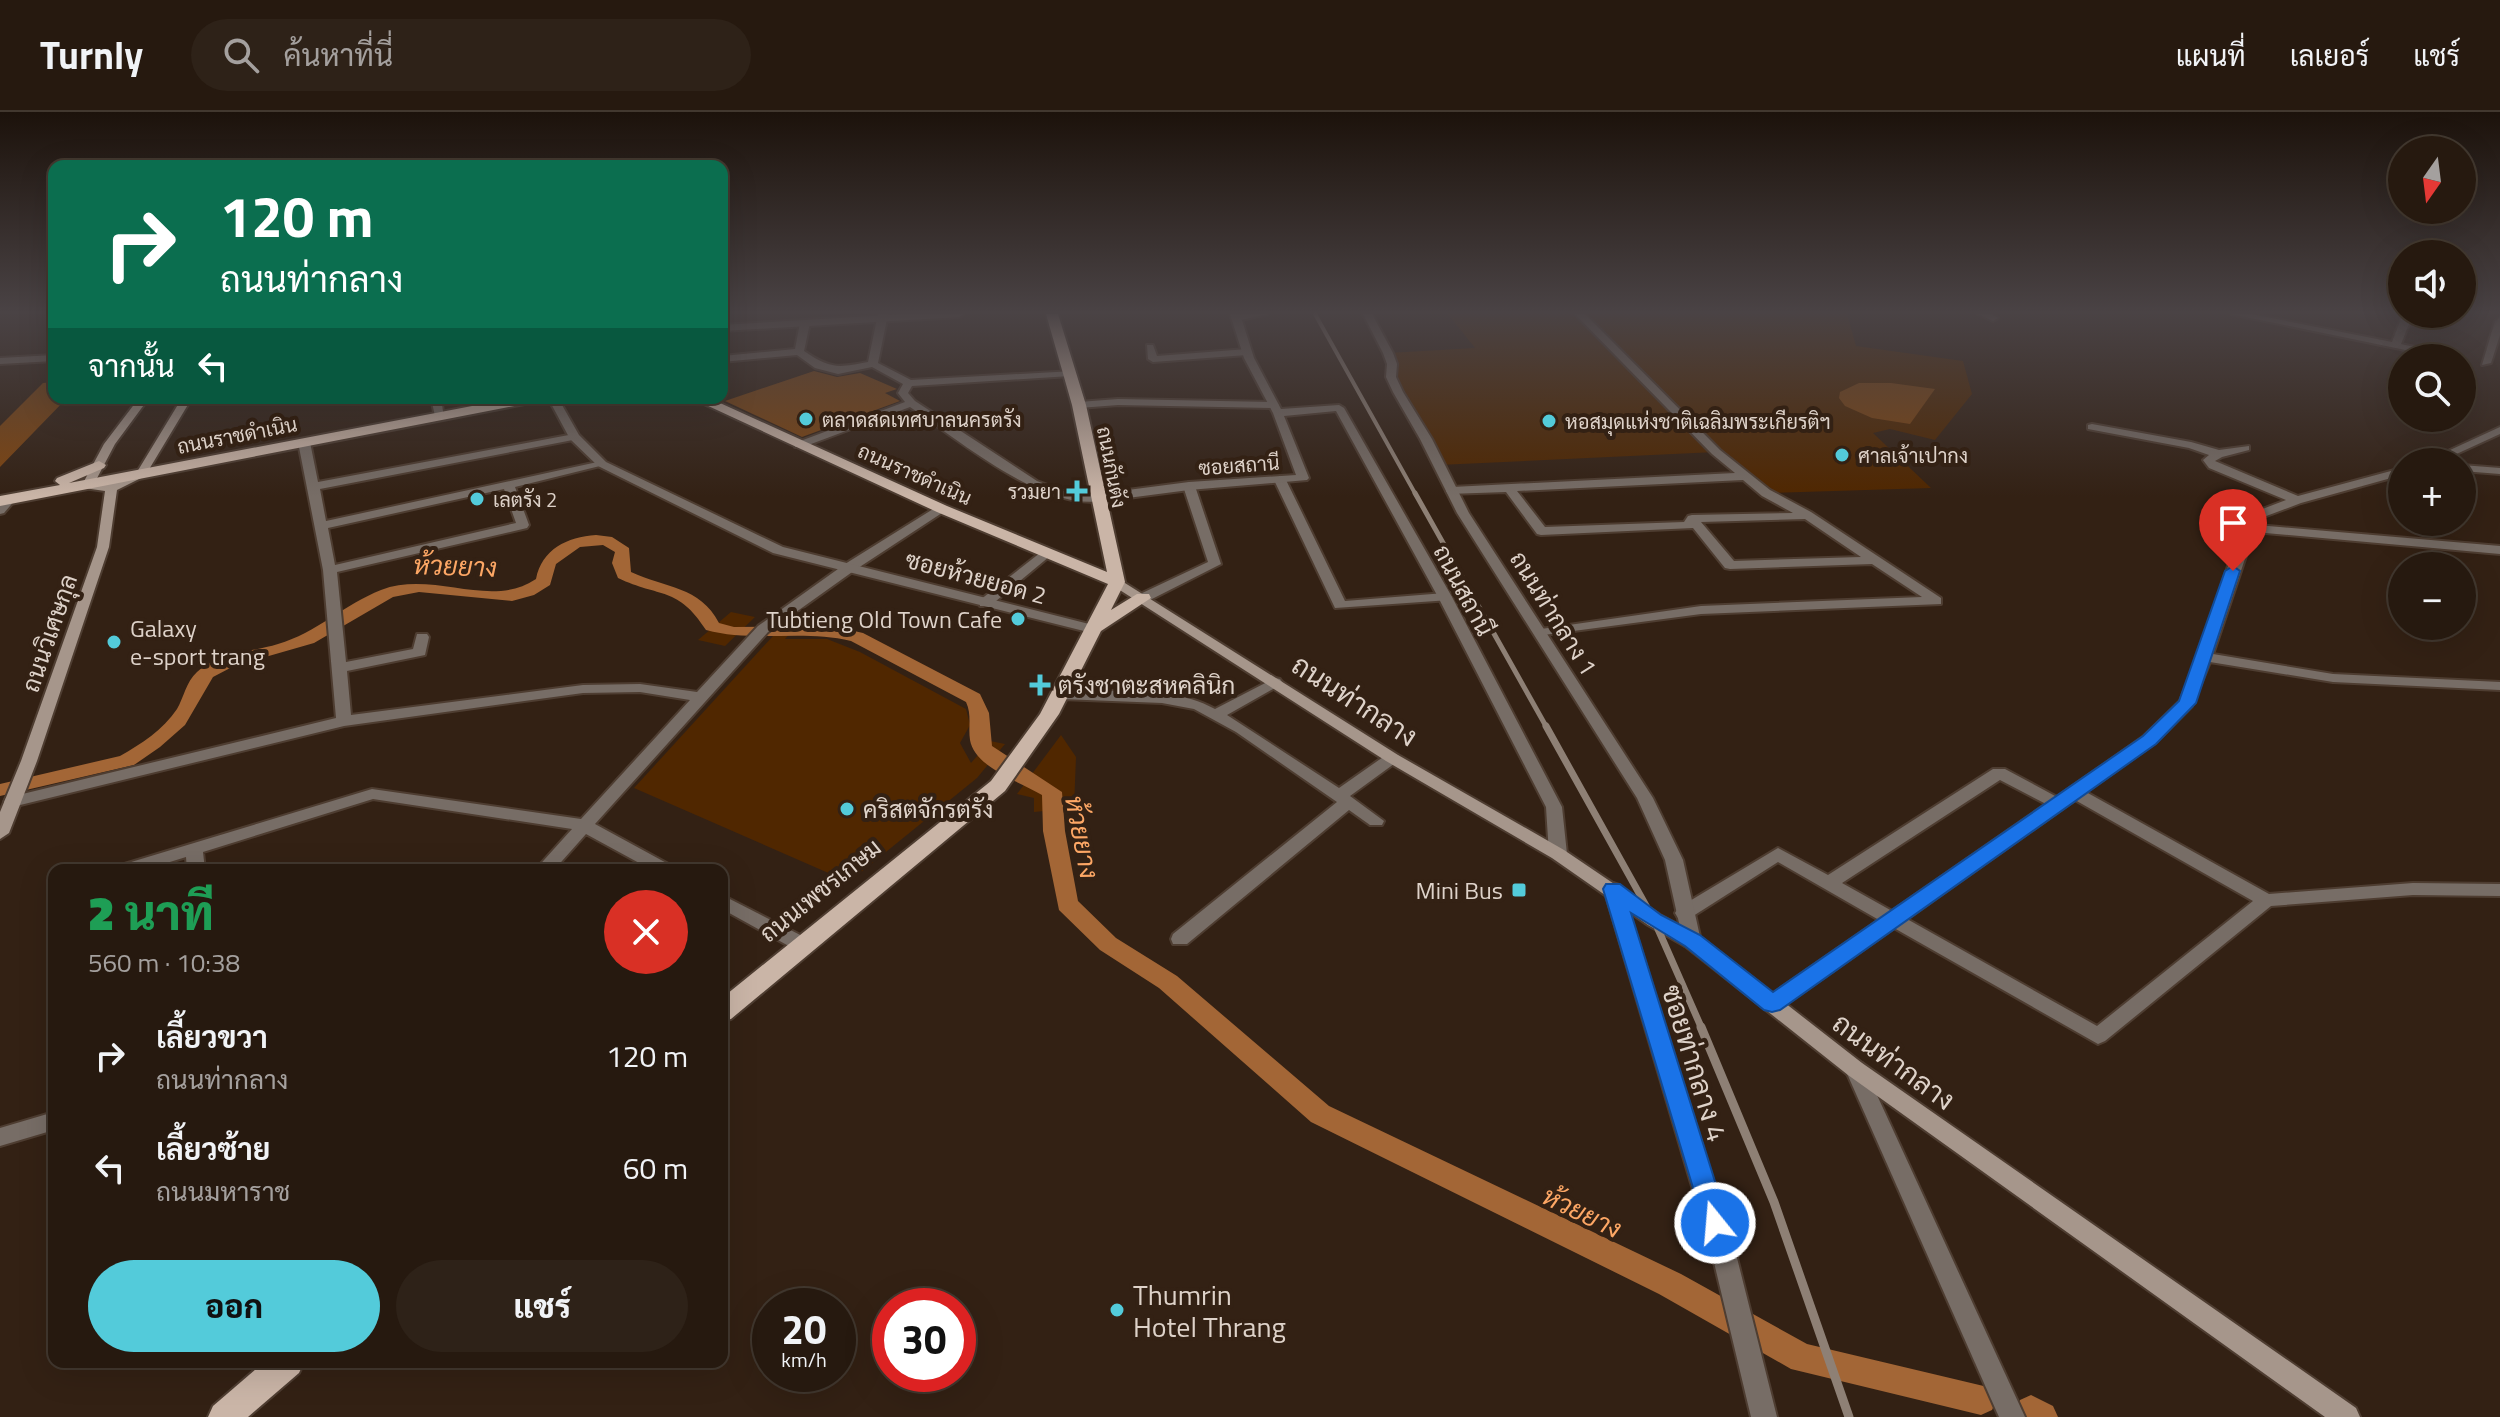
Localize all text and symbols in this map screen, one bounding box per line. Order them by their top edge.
search box [191,19,751,91]
text: Turnly [40,26,143,84]
text: ค้นหาที่นี่ [283,32,393,78]
icon: search [219,33,263,77]
text: แผนที่ [2176,34,2246,77]
text: เลเยอร์ [2290,34,2369,77]
text: แชร์ [2413,34,2460,77]
north arrow [2388,136,2476,224]
map controls [2388,136,2476,640]
text: 120 m [220,174,373,259]
icon: right [88,192,192,296]
button: sound [2388,240,2476,328]
text: ถนนท่ากลาง [220,251,403,306]
text: จากนั้น [88,343,175,389]
icon: left [191,344,235,388]
button: search [2388,344,2476,432]
place label: ตลาดสดเทศบาลนครตรัง [822,404,1022,435]
place label: หอสมุดแห่งชาติเฉลิมพระเกียรติฯ [1565,406,1831,437]
street label: ถนนราชดำเนิน [174,408,300,462]
marker: ตลาดสดเทศบาลนครตรัง [797,410,815,428]
marker: หอสมุดแห่งชาติเฉลิมพระเกียรติฯ [1540,412,1558,430]
street label: ถนนกันตัง [1089,424,1135,510]
street label: ถนนราชดำเนิน [853,435,977,513]
place label: ศาลเจ้าเปากง [1858,440,1968,471]
marker: ศาลเจ้าเปากง [1833,446,1851,464]
street label: ซอยสถานี [1197,447,1281,483]
button: + [2388,448,2476,536]
place label: รวมยา [1008,476,1061,507]
marker: รวมยา [1068,482,1086,500]
place label: เลตรัง 2 [493,484,557,515]
pin [2199,489,2267,571]
marker: เลตรัง 2 [468,490,486,508]
icon: arrive [2211,501,2255,545]
street label: ถนนสถานี [1425,538,1503,642]
street label: ซอยห้วยยอด 2 [901,541,1051,613]
street label: ถนนท่ากลาง 1 [1501,544,1607,682]
water label: ห้วยยาง [412,545,498,587]
button: − [2388,552,2476,640]
street label: ถนนวิเศษกุล [12,569,86,697]
place label: Tubtieng Old Town Cafe [766,601,1002,637]
place label: Galaxy e-sport trang [130,610,265,674]
marker: Tubtieng Old Town Cafe [1009,610,1027,628]
marker: Galaxy e-sport trang [105,633,123,651]
street label: ถนนท่ากลาง [1284,643,1426,757]
place label: ตรังชาตะสหคลินิก [1058,667,1235,703]
marker: ตรังชาตะสหคลินิก [1029,674,1051,696]
place label: คริสตจักรตรัง [863,791,993,827]
water label: ห้วยยาง [1055,792,1109,882]
marker: คริสตจักรตรัง [838,800,856,818]
street label: ถนนเพชรเกษม [751,830,889,950]
place label: Mini Bus [1415,872,1503,908]
text: 2 นาที [88,876,214,949]
marker: Mini Bus [1510,881,1528,899]
button: close [604,890,688,974]
text: 560 m · 10:38 [88,943,240,982]
street label: ซอยท่ากลาง 4 [1651,979,1739,1147]
street label: ถนนท่ากลาง [1824,1002,1964,1120]
text: เลี้ยวขวา [156,1014,268,1060]
text: 120 m [606,1033,688,1079]
icon: right [88,1034,132,1078]
text: ถนนท่ากลาง [156,1060,288,1099]
text: เลี้ยวซ้าย [156,1126,270,1172]
text: 60 m [623,1145,688,1191]
icon: left [88,1146,132,1190]
text: ถนนมหาราช [156,1172,290,1211]
water label: ห้วยยาง [1536,1176,1628,1248]
position arrow [1673,1181,1757,1265]
button: ออก [88,1260,380,1352]
button: แชร์ [396,1260,688,1352]
place label: Thumrin Hotel Thrang [1133,1273,1286,1348]
speed limit sign: 30 [872,1288,976,1392]
text: 20 [782,1299,826,1360]
marker: Thumrin Hotel Thrang [1108,1301,1126,1319]
text: km/h [781,1344,827,1375]

